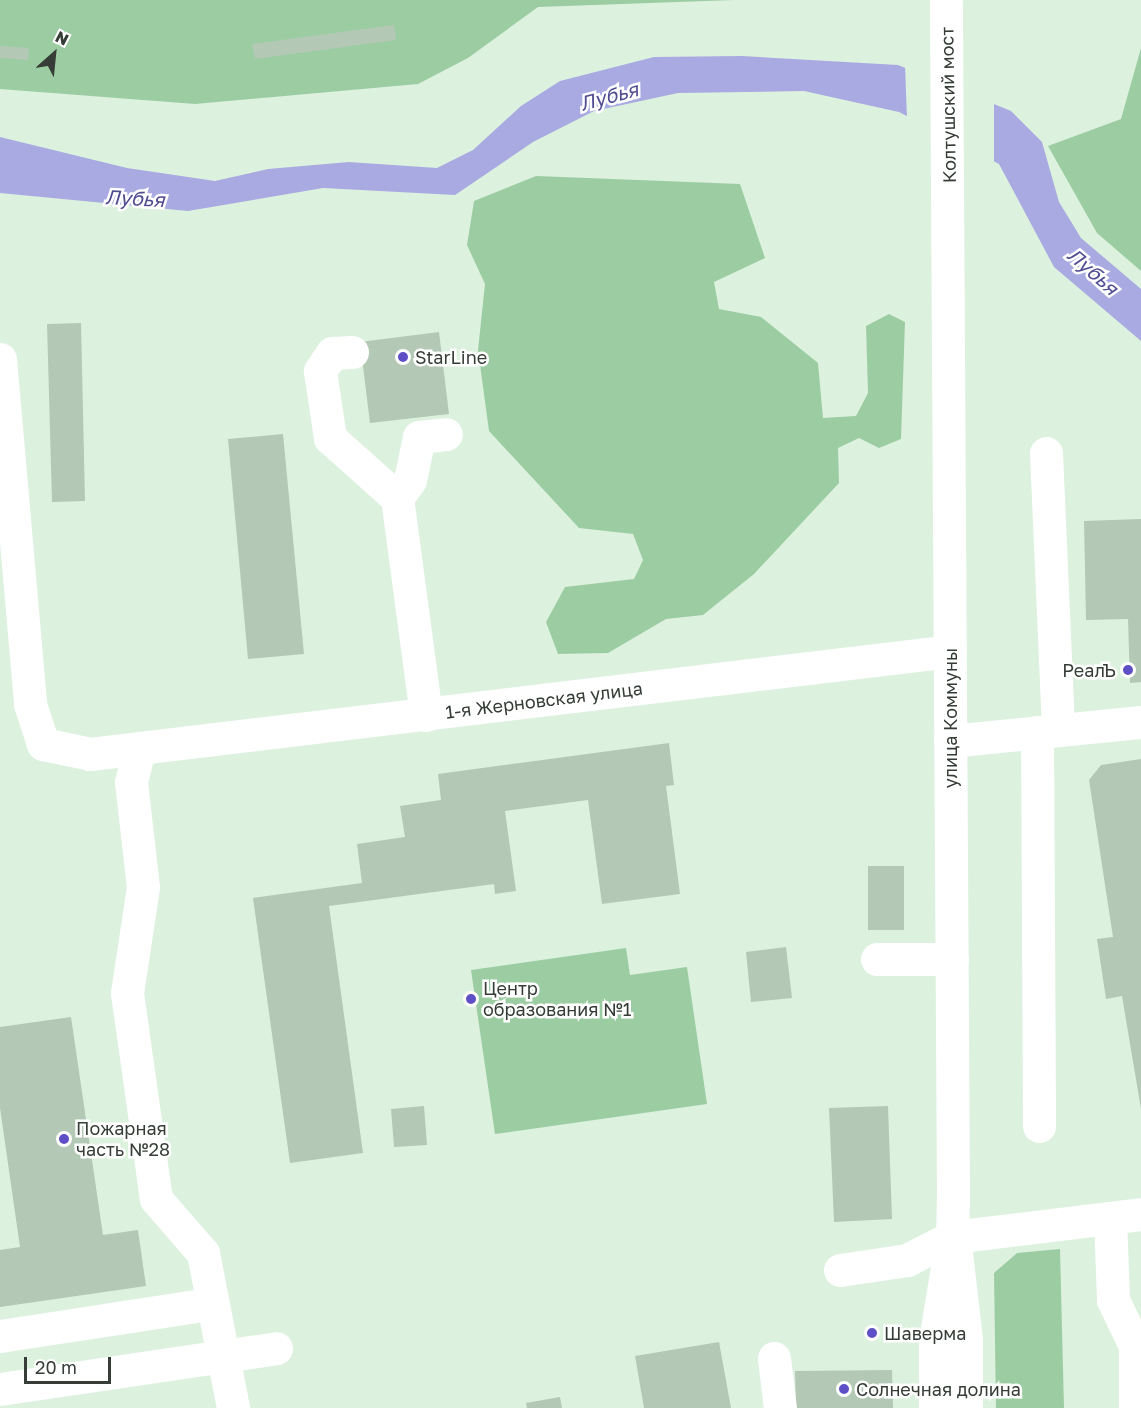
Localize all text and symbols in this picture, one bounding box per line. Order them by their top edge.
north arrow [24,24,84,84]
text: N [52,26,72,50]
street label: Колтушский мост [936,27,960,183]
water label: Лубья [577,77,641,115]
water label: Лубья [105,184,165,212]
water label: Лубья [1063,242,1123,300]
place label: StarLine [415,346,487,368]
marker: StarLine [396,350,410,364]
street label: улица Коммуны [939,648,961,788]
place label: РеалЪ [1062,659,1116,681]
marker: РеалЪ [1121,663,1135,677]
street label: 1-я Жерновская улица [444,677,644,723]
place label: Центр образования №1 [483,978,631,1020]
marker: Центр образования №1 [464,992,478,1006]
place label: Пожарная часть №28 [76,1118,170,1160]
marker: Пожарная часть №28 [57,1132,71,1146]
place label: Шаверма [884,1322,966,1344]
marker: Шаверма [865,1326,879,1340]
scale bar [27,1345,114,1383]
text: 20 m [35,1356,77,1378]
place label: Солнечная долина [856,1378,1021,1400]
marker: Солнечная долина [837,1382,851,1396]

